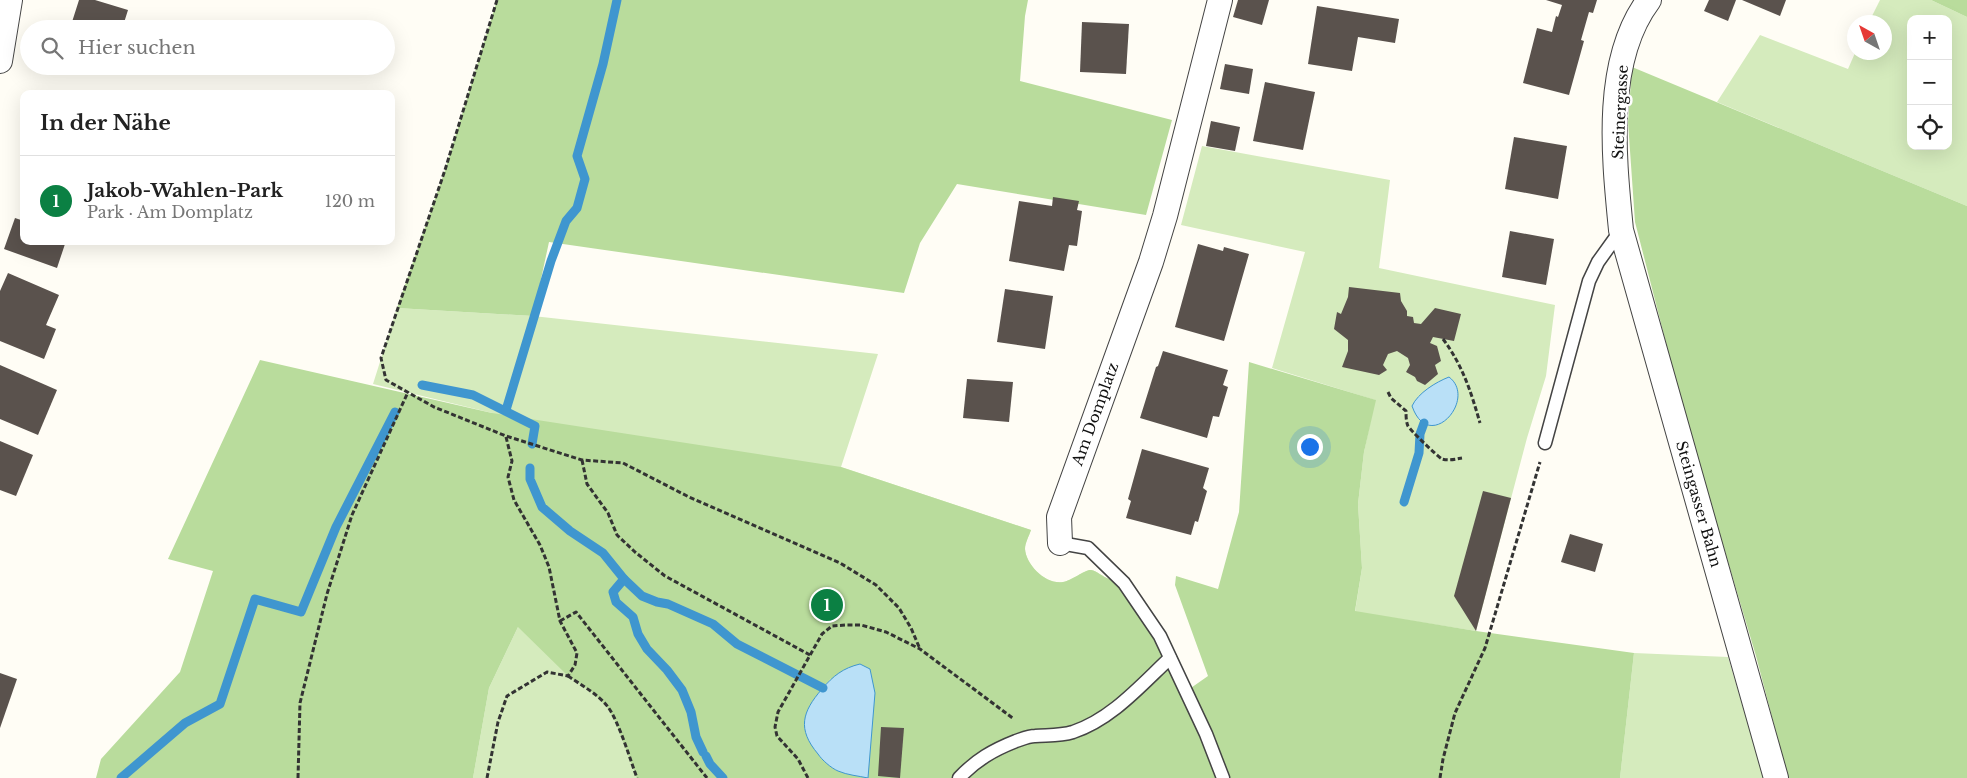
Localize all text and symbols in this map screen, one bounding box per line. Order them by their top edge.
north arrow [1847,15,1892,60]
map controls [1907,15,1952,150]
button: + [1907,15,1952,60]
search box [20,20,395,75]
icon: search [38,34,66,62]
text: Hier suchen [78,36,196,59]
button: − [1907,60,1952,105]
street label: Steinergasse [1608,64,1632,160]
button: locate [1907,105,1952,150]
text: In der Nähe [40,110,171,136]
text: Jakob-Wahlen-Park [87,179,283,202]
text: 1 [53,191,59,211]
text: 120 m [325,191,375,211]
text: Park · Am Domplatz [87,202,253,222]
street label: Am Domplatz [1067,360,1122,469]
your location [1297,434,1323,460]
street label: Steingasser Bahn [1672,439,1726,569]
pin: 1 [811,586,843,624]

